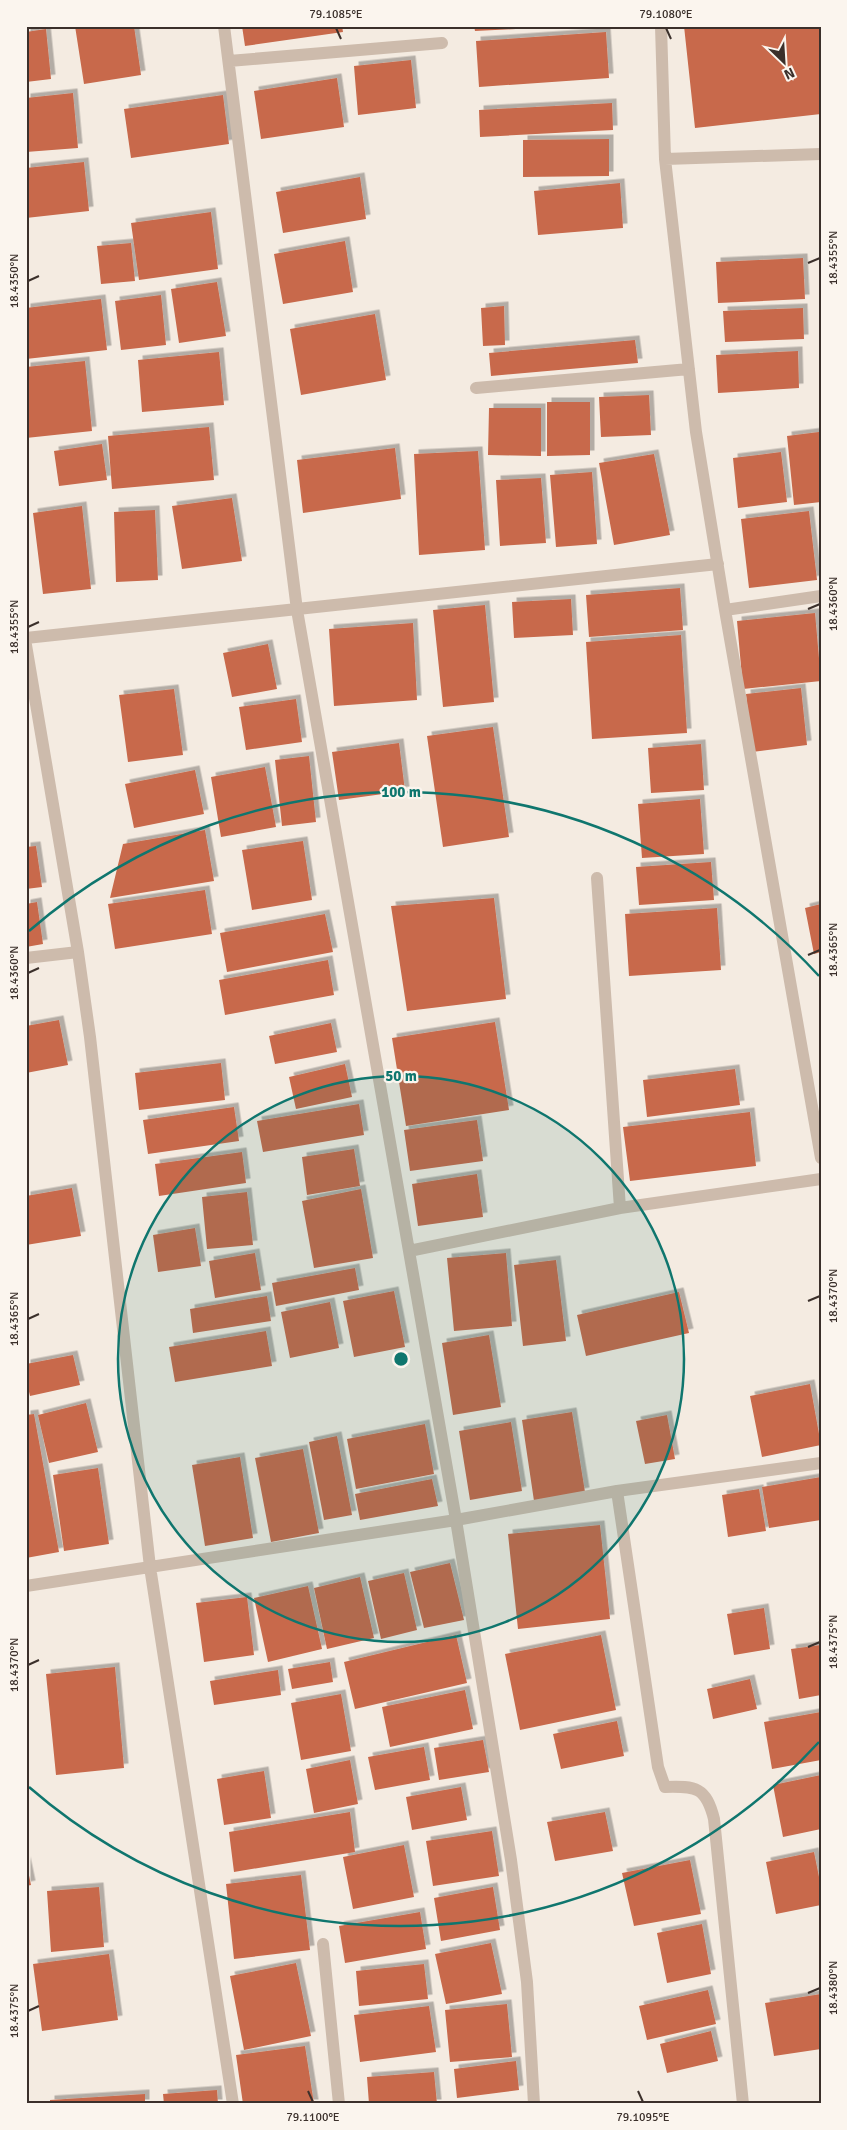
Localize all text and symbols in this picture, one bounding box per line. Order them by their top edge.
text: 79.1085°E [309,7,363,22]
text: 79.1080°E [639,7,693,22]
north arrow [760,38,810,88]
text: N [781,64,797,83]
text: 18.4355°N [826,231,841,285]
text: 18.4350°N [7,254,22,308]
text: 18.4360°N [826,577,841,631]
text: 18.4355°N [7,600,22,654]
text: 100 m [381,783,421,801]
text: 18.4365°N [826,923,841,977]
text: 18.4360°N [7,946,22,1000]
text: 50 m [385,1067,417,1085]
text: 18.4370°N [826,1269,841,1323]
text: 18.4365°N [7,1292,22,1346]
centre of rings [392,1350,410,1368]
text: 18.4375°N [826,1615,841,1669]
text: 18.4370°N [7,1638,22,1692]
text: 18.4380°N [826,1961,841,2015]
text: 18.4375°N [7,1984,22,2038]
text: 79.1100°E [286,2110,340,2125]
text: 79.1095°E [616,2110,670,2125]

